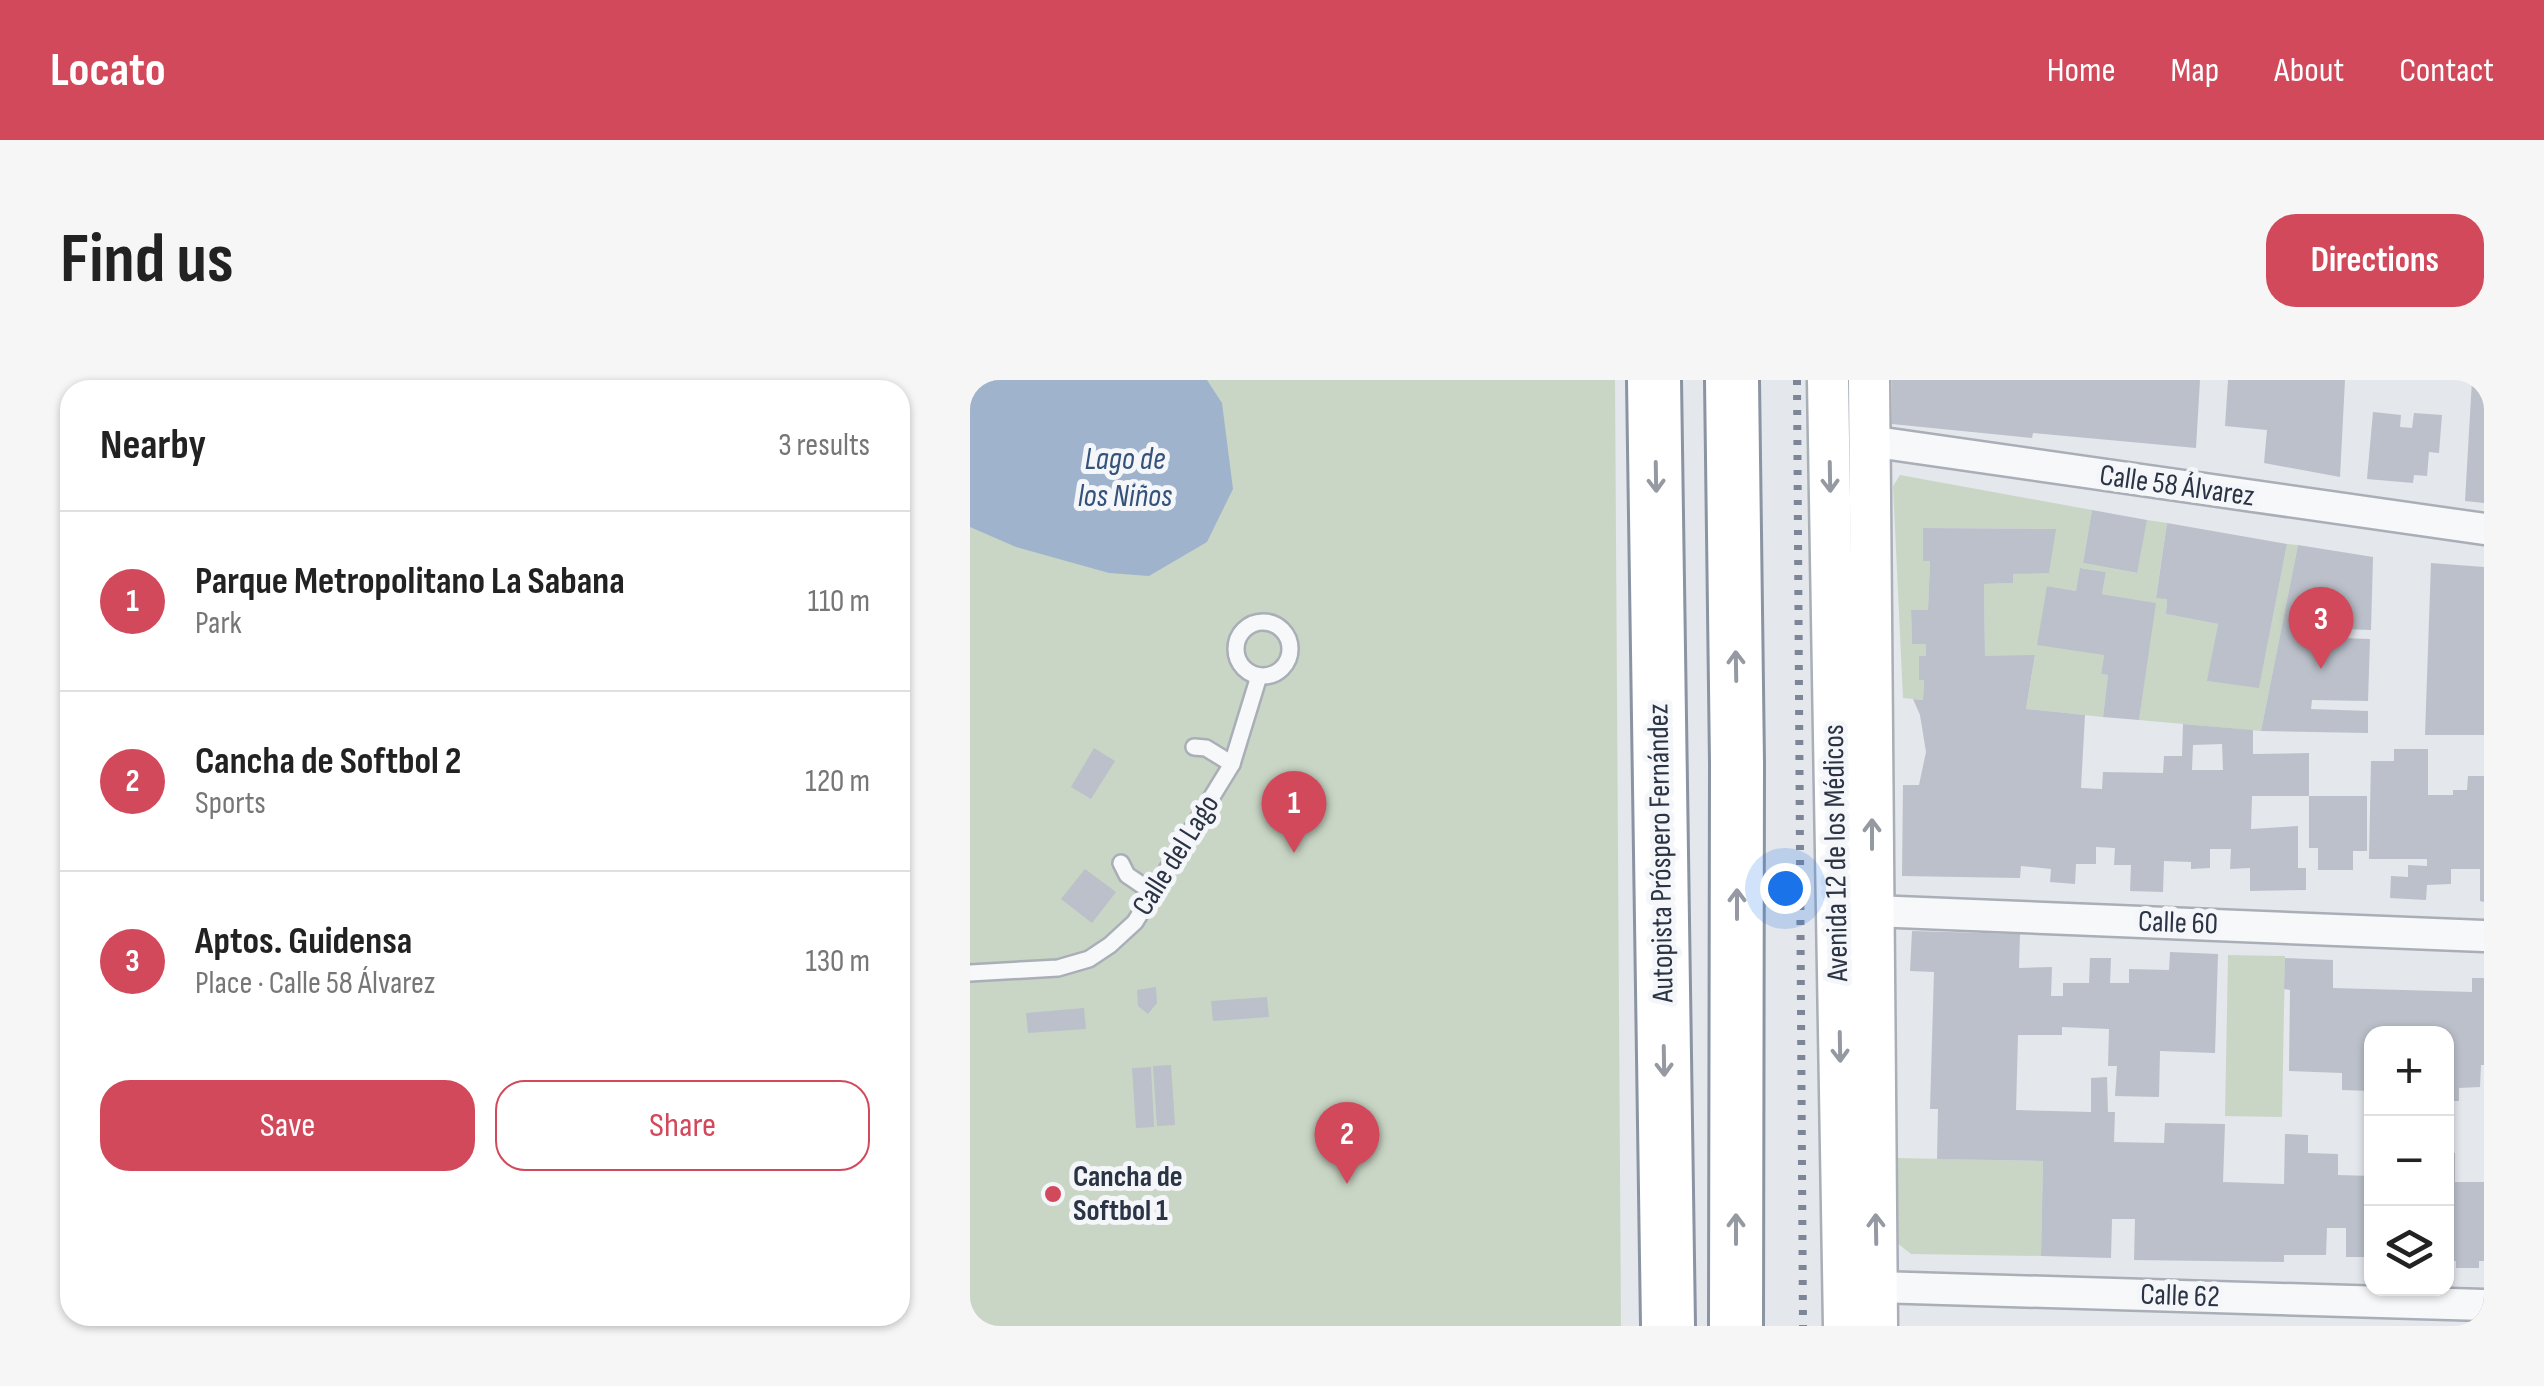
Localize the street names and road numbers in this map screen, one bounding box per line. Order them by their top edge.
street label: Calle 58 Álvarez [2097,457,2257,515]
street label: Autopista Próspero Fernández [1640,703,1682,1004]
street label: Avenida 12 de los Médicos [1816,724,1856,983]
street label: Calle del Lago [1125,788,1227,922]
street label: Calle 60 [2137,904,2219,942]
street label: Calle 62 [2140,1277,2220,1315]

